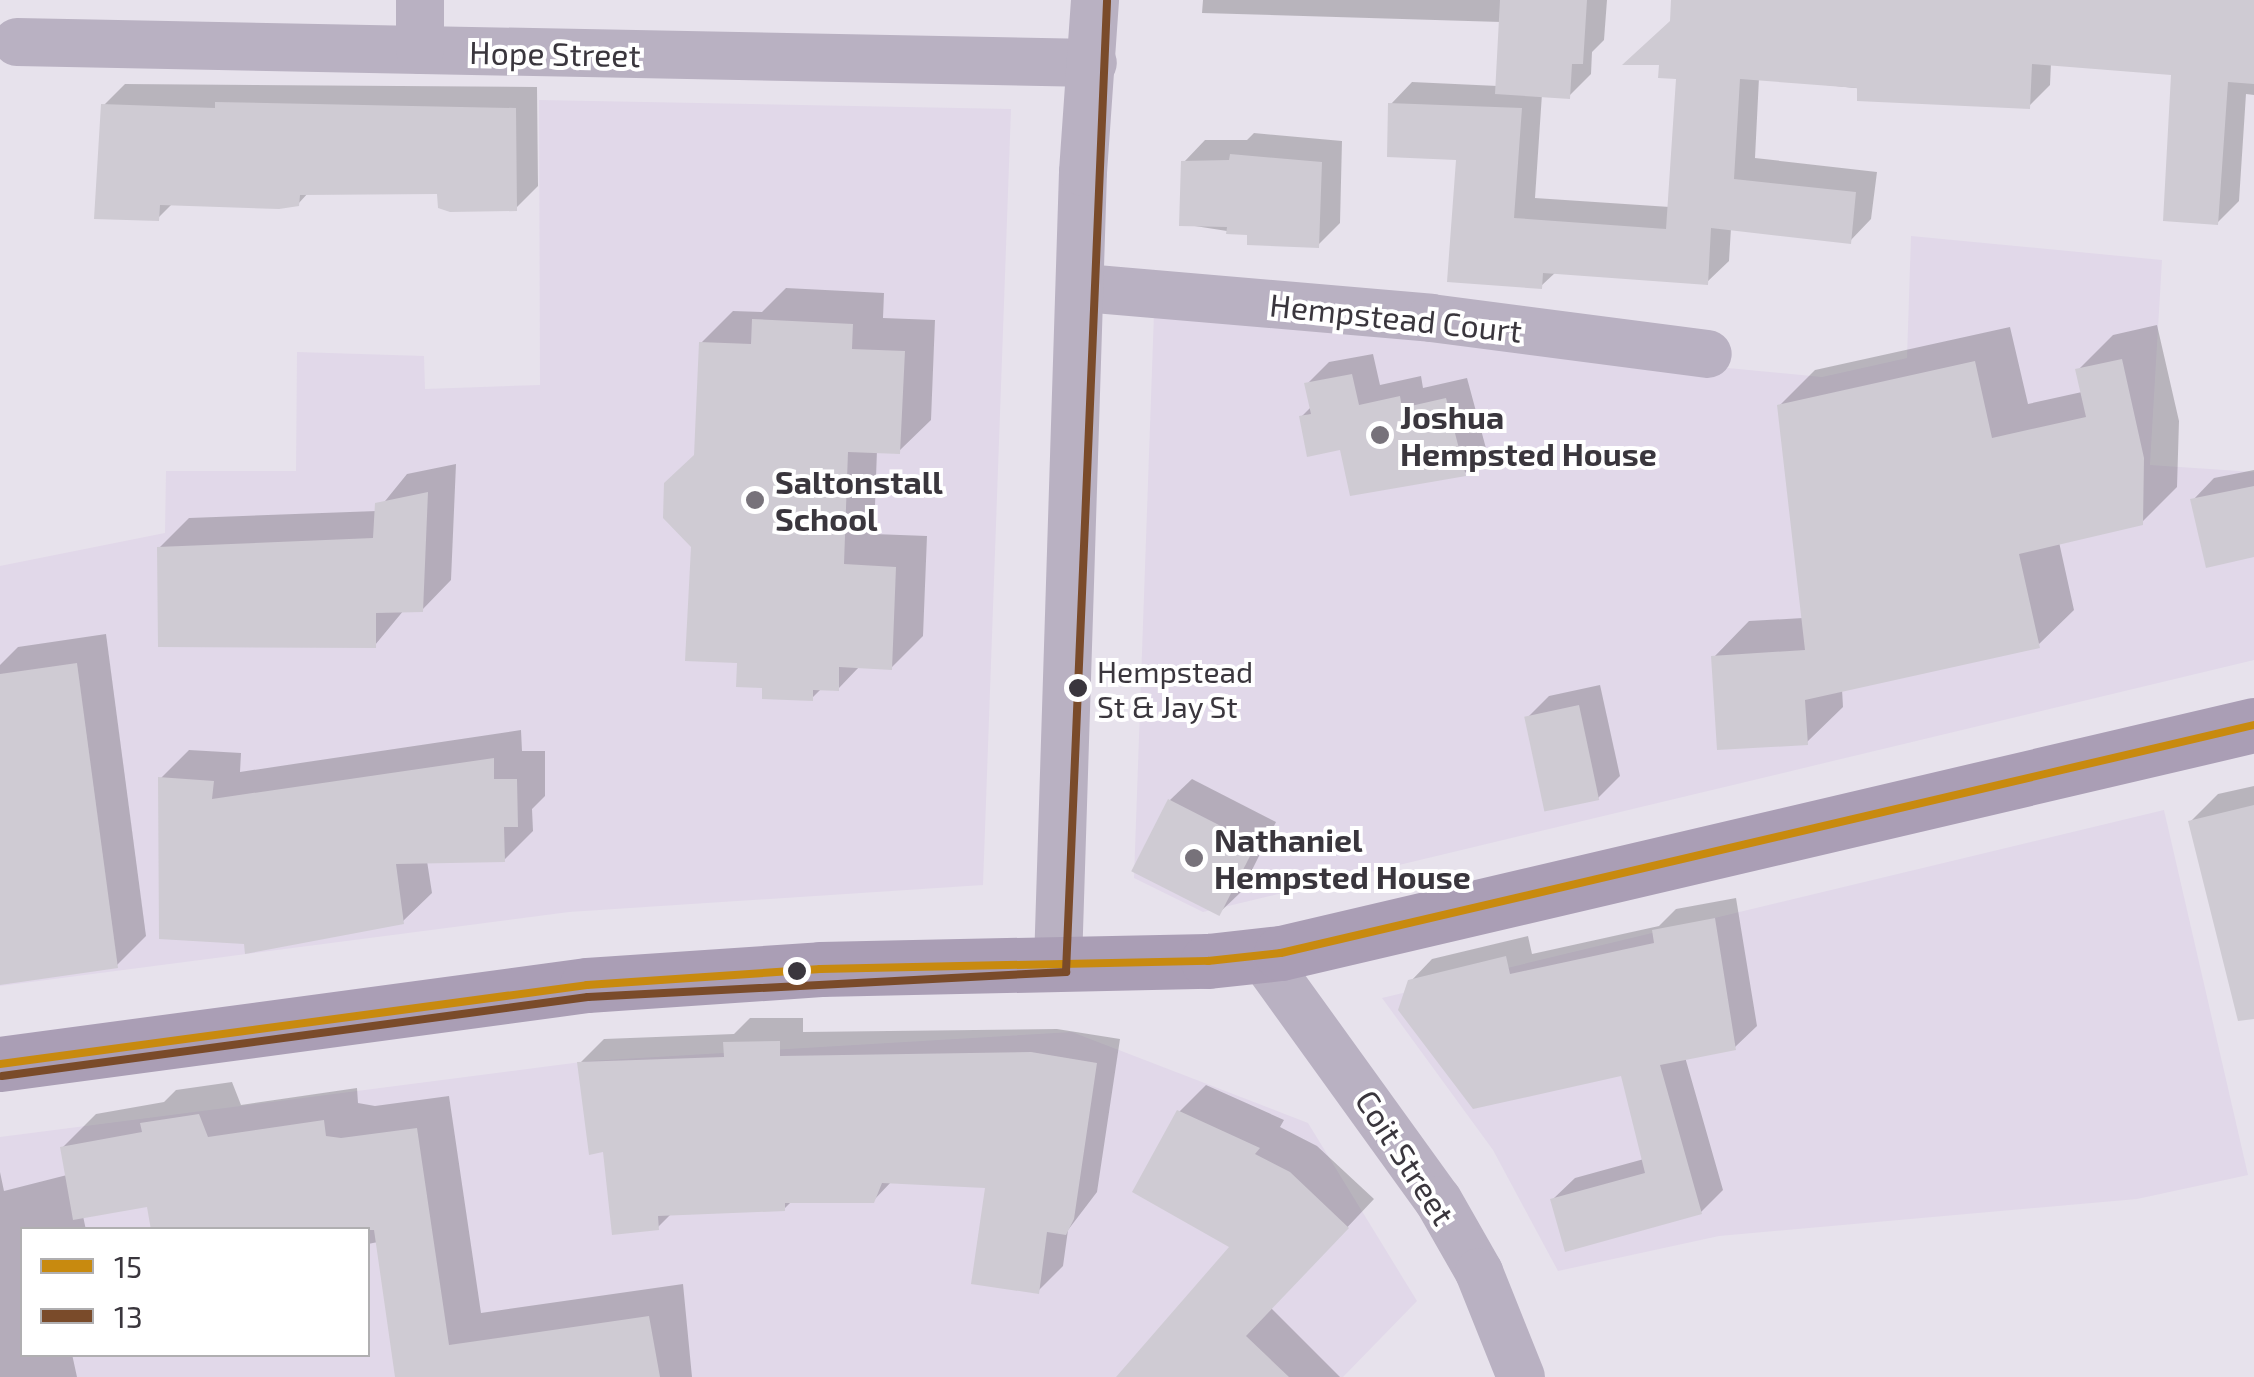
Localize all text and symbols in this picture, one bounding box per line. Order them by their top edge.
street label: Hope Street [469,32,641,74]
street label: Hempstead Court [1268,285,1524,349]
place label: Joshua Hempsted House [1400,398,1657,473]
marker: Joshua Hempsted House [1369,424,1391,446]
place label: Saltonstall School [775,463,943,538]
marker: Saltonstall School [744,489,766,511]
place label: Hempstead St & Jay St [1097,653,1253,724]
marker: Hempstead St & Jay St [1068,678,1088,698]
place label: Nathaniel Hempsted House [1214,821,1471,896]
marker: Nathaniel Hempsted House [1183,847,1205,869]
unlabelled marker [787,961,807,981]
street label: Coit Street [1348,1083,1464,1231]
legend [20,1227,370,1357]
text: 15 [114,1248,142,1284]
text: 13 [114,1298,143,1334]

